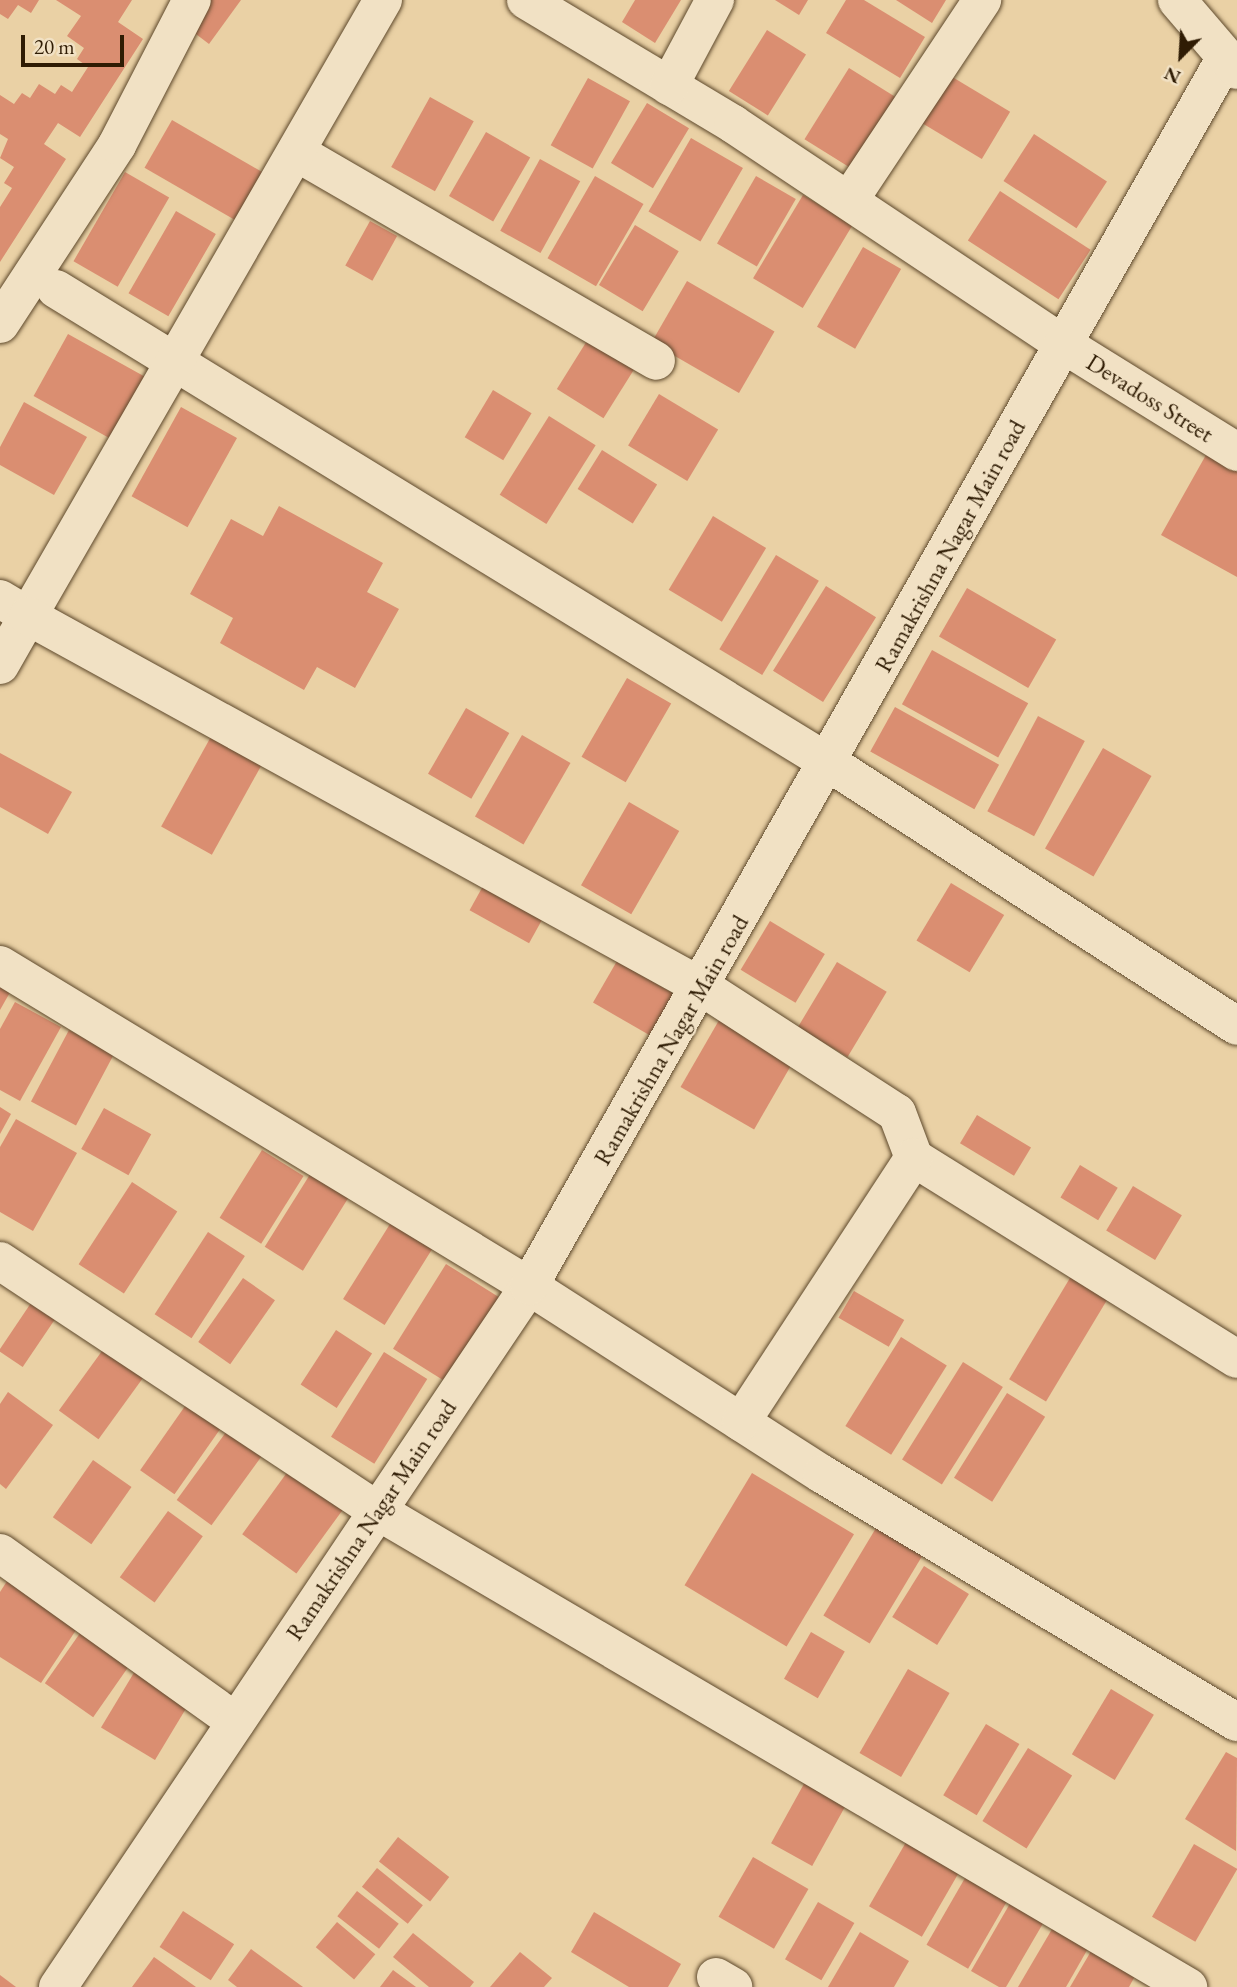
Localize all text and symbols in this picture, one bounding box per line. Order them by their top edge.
scale bar [24,21,128,65]
north arrow [1146,21,1216,91]
text: 20 m [34,33,75,60]
text: N [1160,61,1184,90]
street label: Devadoss Street [1081,348,1219,448]
street label: Ramakrishna Nagar Main road [869,415,1031,677]
street label: Ramakrishna Nagar Main road [588,910,754,1170]
street label: Ramakrishna Nagar Main road [280,1394,462,1646]

